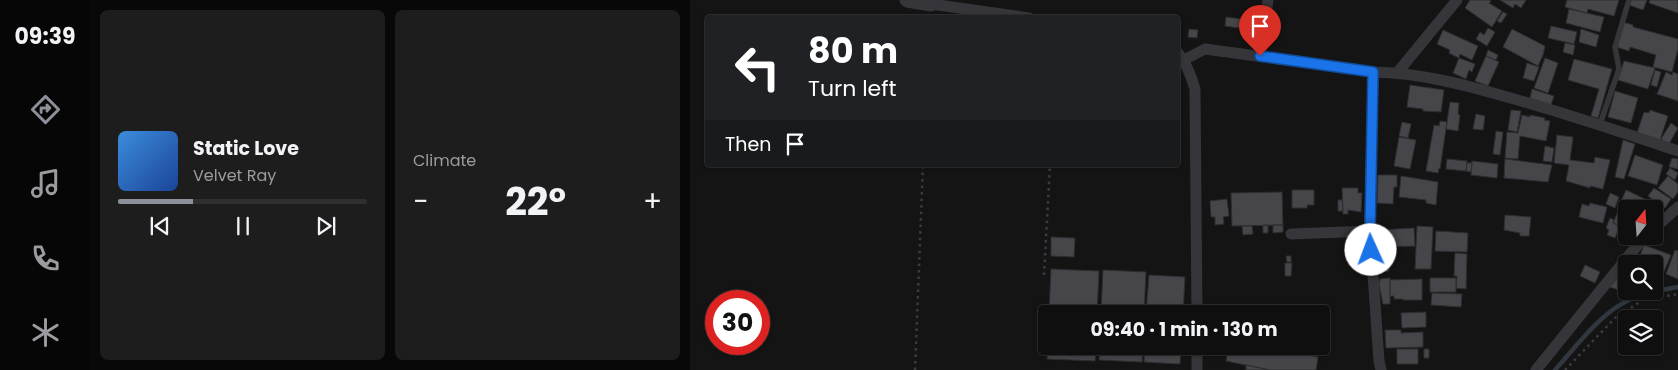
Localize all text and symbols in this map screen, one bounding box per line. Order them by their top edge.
pin [1239,5,1281,56]
icon: arrive [1246,12,1274,40]
text: 09:39 [15,21,75,52]
text: 80 m [808,26,898,75]
icon: left [725,35,790,100]
text: Turn left [808,73,896,104]
icon: directions [28,92,63,127]
icon: arrive [781,130,809,158]
text: Then [725,131,771,158]
text: Static Love [193,135,299,162]
text: Climate [413,149,476,172]
text: Velvet Ray [193,164,276,187]
icon: music [28,166,63,201]
text: 22° [505,175,566,228]
text: − [413,182,428,221]
text: + [643,182,662,221]
north arrow [1618,200,1662,245]
map controls [1618,200,1663,355]
icon: previous [146,212,174,240]
icon: pause [229,212,257,240]
icon: next [312,212,340,240]
position arrow [1344,223,1396,275]
icon: phone [28,241,63,276]
button: search [1618,255,1663,300]
speed limit sign: 30 [705,290,770,355]
button: layers [1618,310,1663,355]
icon: climate [28,315,63,350]
text: 09:40 · 1 min · 130 m [1090,316,1278,343]

